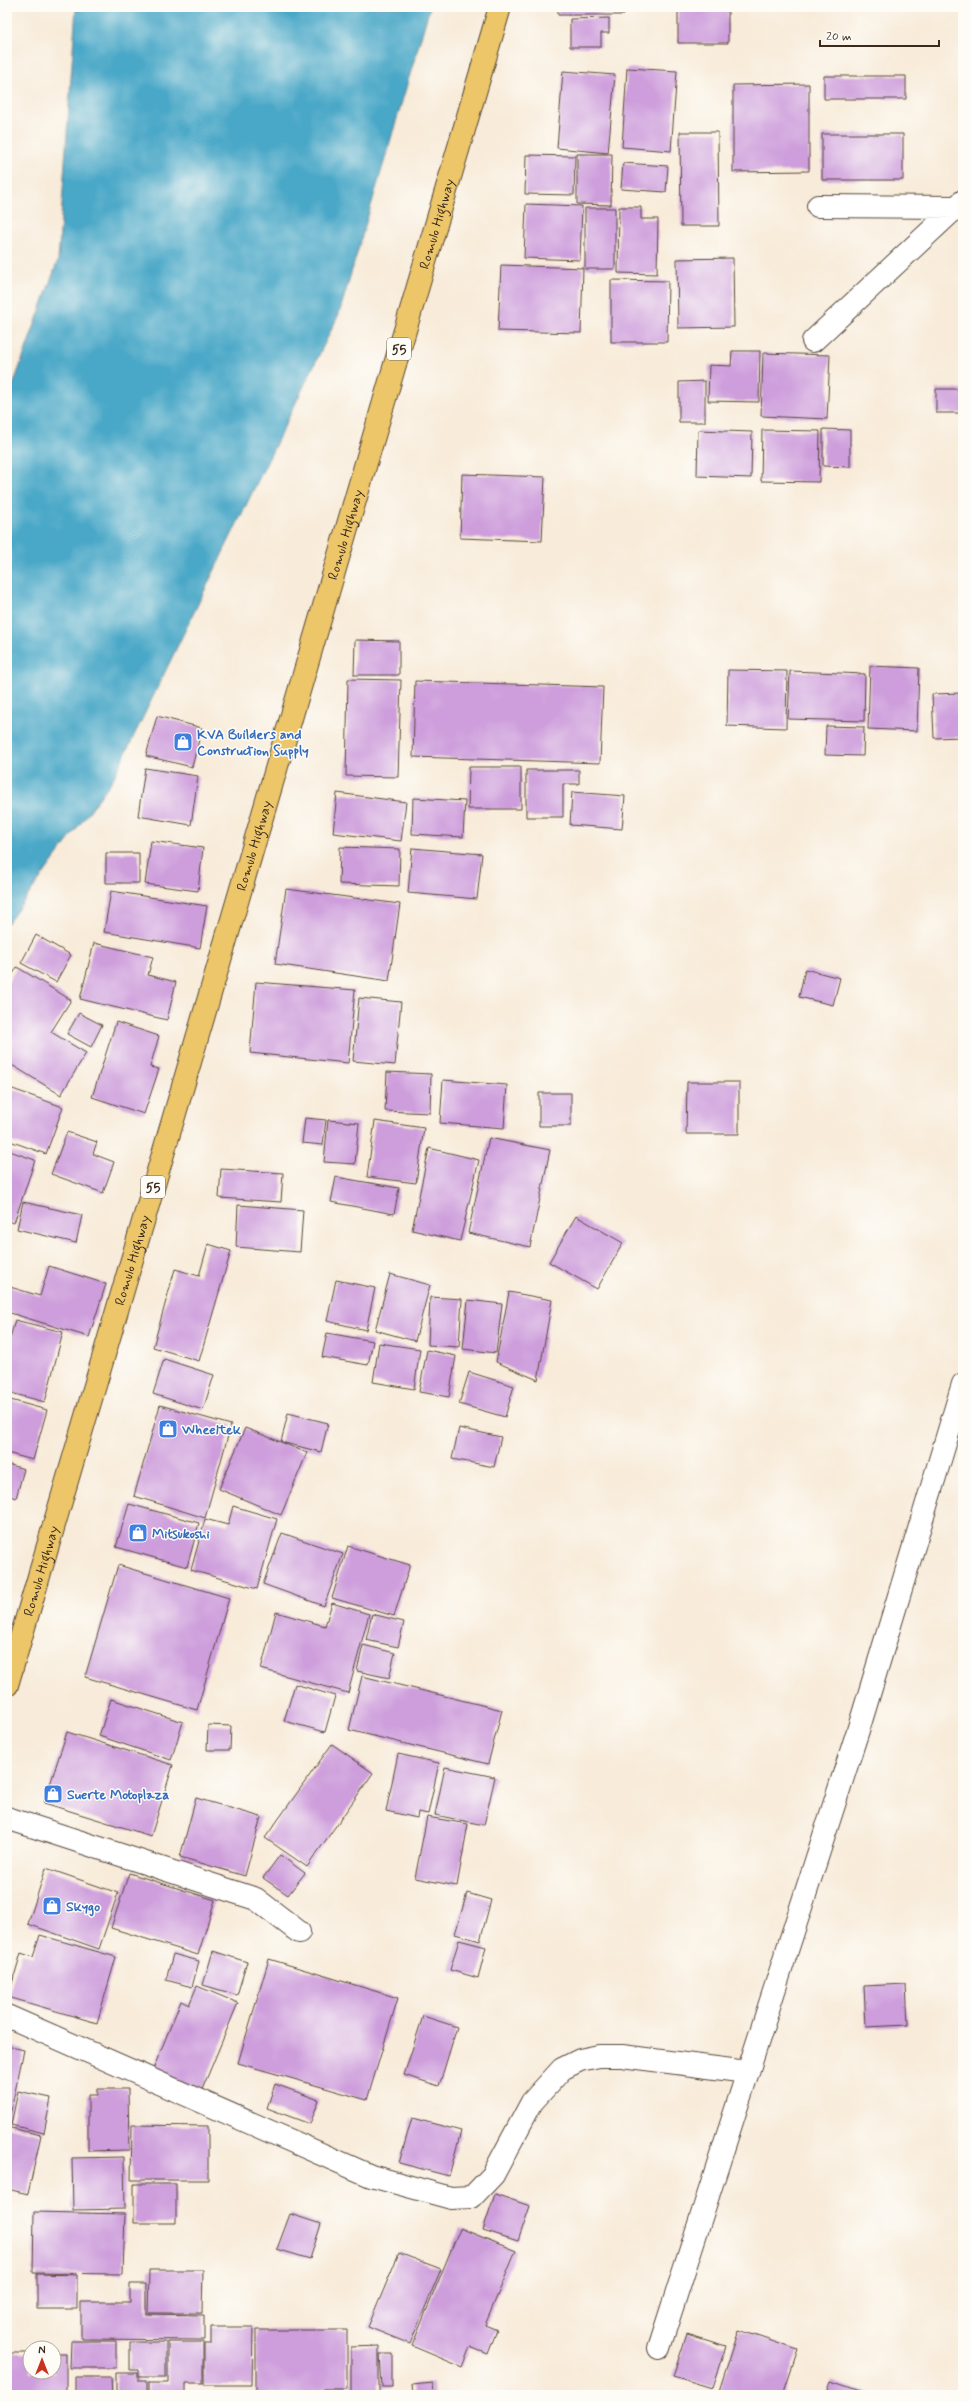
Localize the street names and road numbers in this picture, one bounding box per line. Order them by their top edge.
street label: Romulo Highway [415,177,459,271]
road number: 55 [387,338,411,360]
street label: Romulo Highway [324,488,368,582]
street label: Romulo Highway [233,798,276,893]
road number: 55 [141,1176,165,1198]
street label: Romulo Highway [111,1213,155,1308]
street label: Romulo Highway [20,1524,63,1618]

